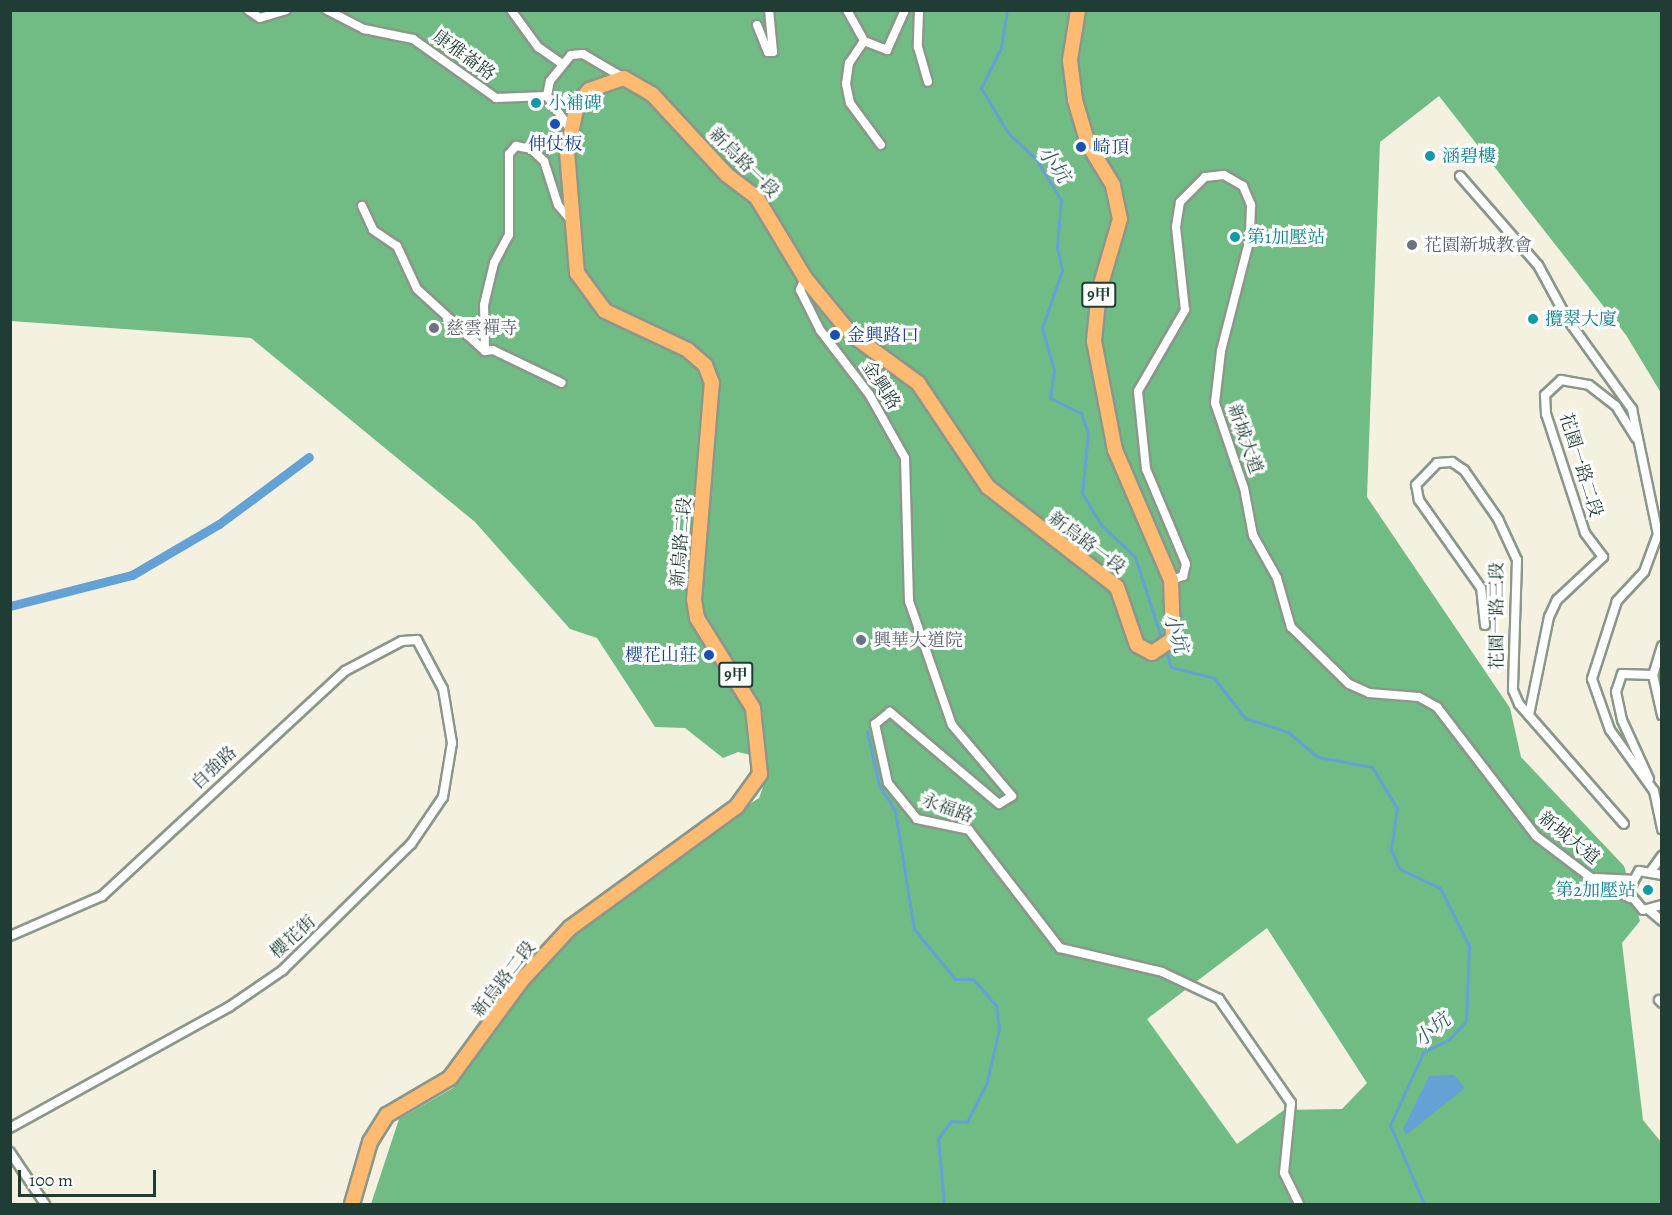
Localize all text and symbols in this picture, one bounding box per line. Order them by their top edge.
street label: 康雅崙路 [429,25,499,85]
place label: 小補碑 [548,92,602,114]
marker: 小補碑 [529,96,543,110]
marker: 伸仗板 [548,117,562,131]
street label: 新烏路一段 [705,124,783,202]
place label: 伸仗板 [528,133,582,155]
place label: 崎頂 [1093,136,1129,158]
marker: 崎頂 [1074,140,1088,154]
water label: 小坑 [1033,141,1075,187]
place label: 涵碧樓 [1442,145,1496,167]
marker: 涵碧樓 [1423,149,1437,163]
place label: 第1加壓站 [1247,226,1325,248]
marker: 第1加壓站 [1228,230,1242,244]
place label: 花園新城教會 [1424,234,1532,256]
marker: 花園新城教會 [1405,238,1419,252]
road number: 9甲 [1081,282,1117,308]
place label: 攬翠大廈 [1545,308,1617,330]
marker: 攬翠大廈 [1526,312,1540,326]
place label: 慈雲禪寺 [446,317,518,339]
marker: 慈雲禪寺 [427,321,441,335]
place label: 金興路口 [847,324,919,346]
marker: 金興路口 [828,328,842,342]
street label: 金興路 [857,356,905,414]
street label: 新城大道 [1223,401,1267,477]
street label: 花園一路二段 [1555,410,1607,520]
street label: 新烏路二段 [666,496,696,588]
street label: 新烏路一段 [1045,507,1129,579]
street label: 花園一路三段 [1486,562,1508,670]
water label: 小坑 [1158,610,1194,656]
place label: 興華大道院 [873,629,963,651]
marker: 興華大道院 [854,633,868,647]
place label: 櫻花山莊 [625,644,697,666]
marker: 櫻花山莊 [702,648,716,662]
road number: 9甲 [718,662,754,688]
street label: 自強路 [187,742,241,794]
street label: 永福路 [918,789,976,827]
street label: 新城大道 [1534,807,1604,869]
place label: 第2加壓站 [1555,879,1636,901]
marker: 第2加壓站 [1641,883,1655,897]
street label: 櫻花街 [266,911,320,963]
street label: 新烏路二段 [468,937,540,1021]
water label: 小坑 [1409,1008,1455,1052]
scale bar [21,1158,159,1196]
text: 100 m [29,1168,73,1192]

